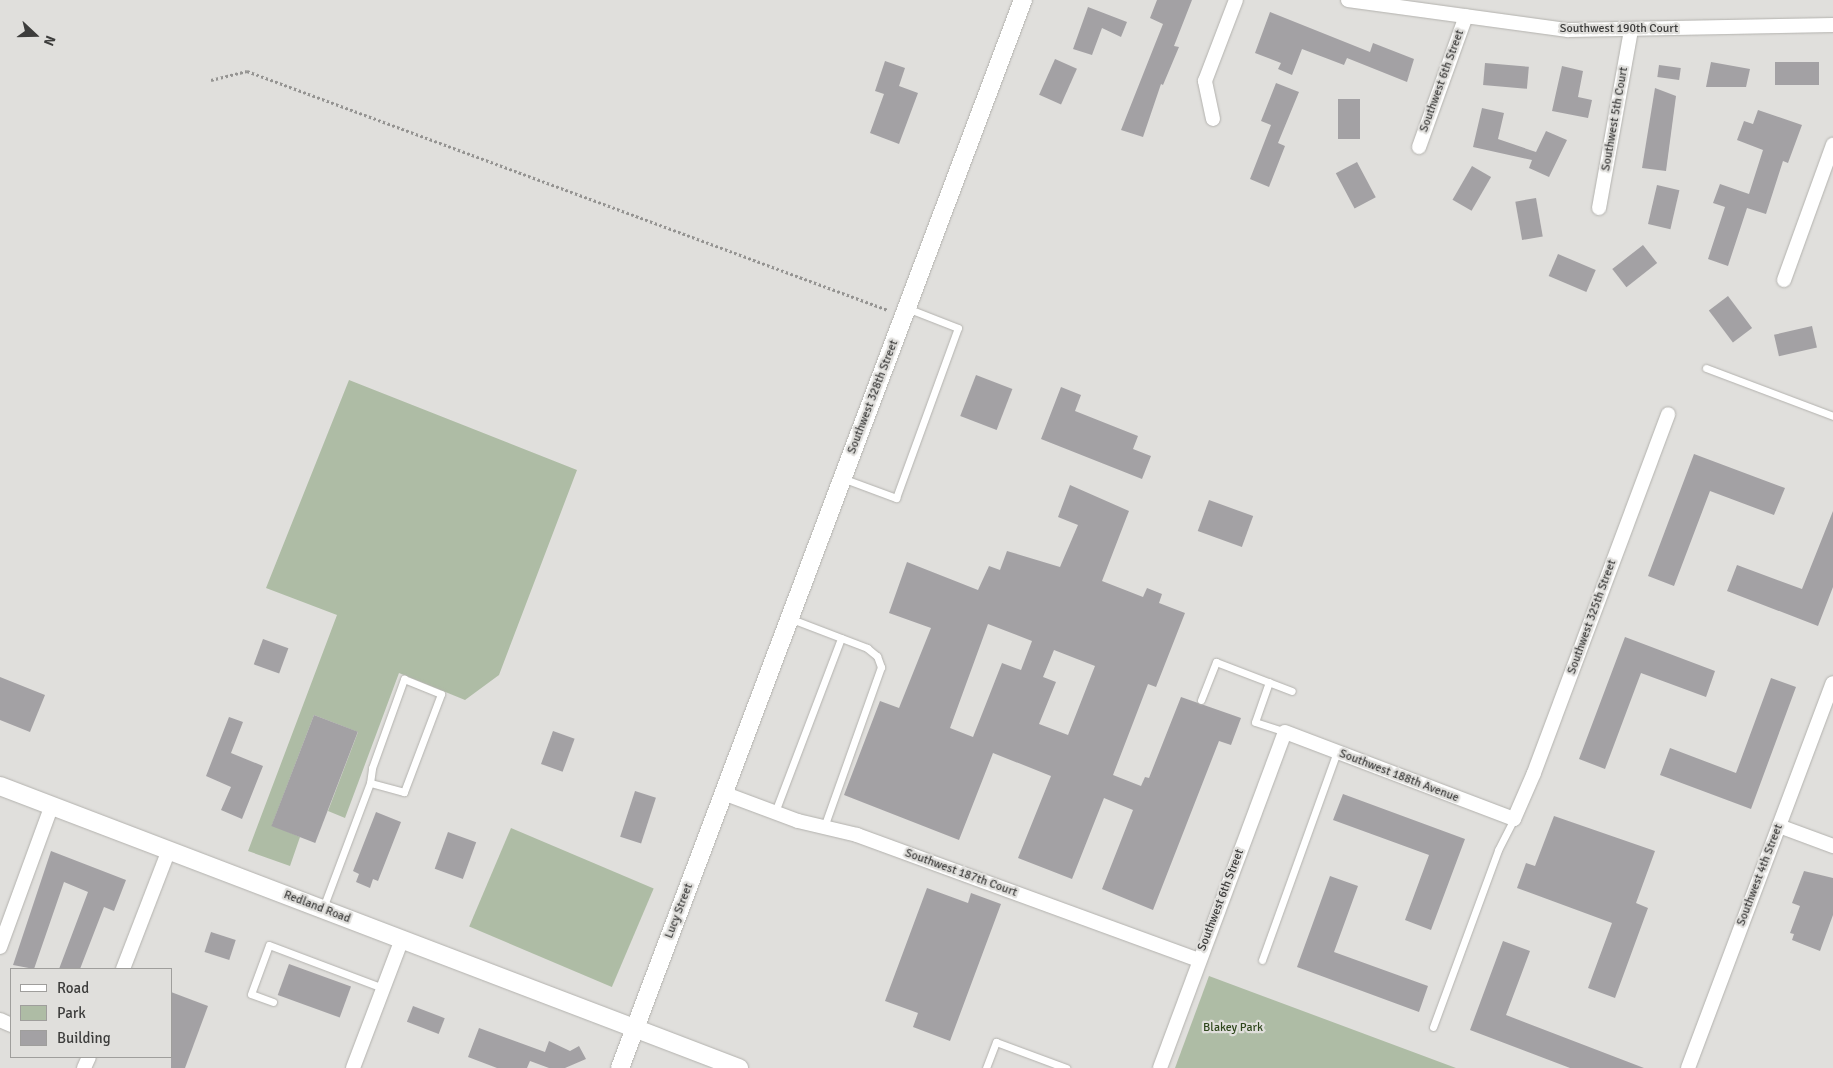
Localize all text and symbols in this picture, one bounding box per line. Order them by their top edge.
north arrow [10,10,60,60]
street label: Southwest 190th Court [1560,22,1678,36]
street label: Southwest 6th Street [1417,28,1467,134]
text: N [40,33,59,48]
street label: Southwest 5th Court [1599,66,1631,172]
street label: Southwest 328th Street [845,338,901,456]
street label: Southwest 325th Street [1565,558,1619,676]
street label: Southwest 188th Avenue [1337,747,1461,805]
street label: Southwest 4th Street [1734,822,1786,928]
street label: Southwest 187th Court [903,846,1019,900]
street label: Southwest 6th Street [1195,847,1247,953]
street label: Lucy Street [662,881,696,941]
street label: Redland Road [282,888,352,926]
legend [10,968,172,1058]
text: Road [57,979,89,997]
text: Park [57,1004,86,1022]
park label: Blakey Park [1203,1021,1263,1035]
text: Building [57,1029,111,1047]

